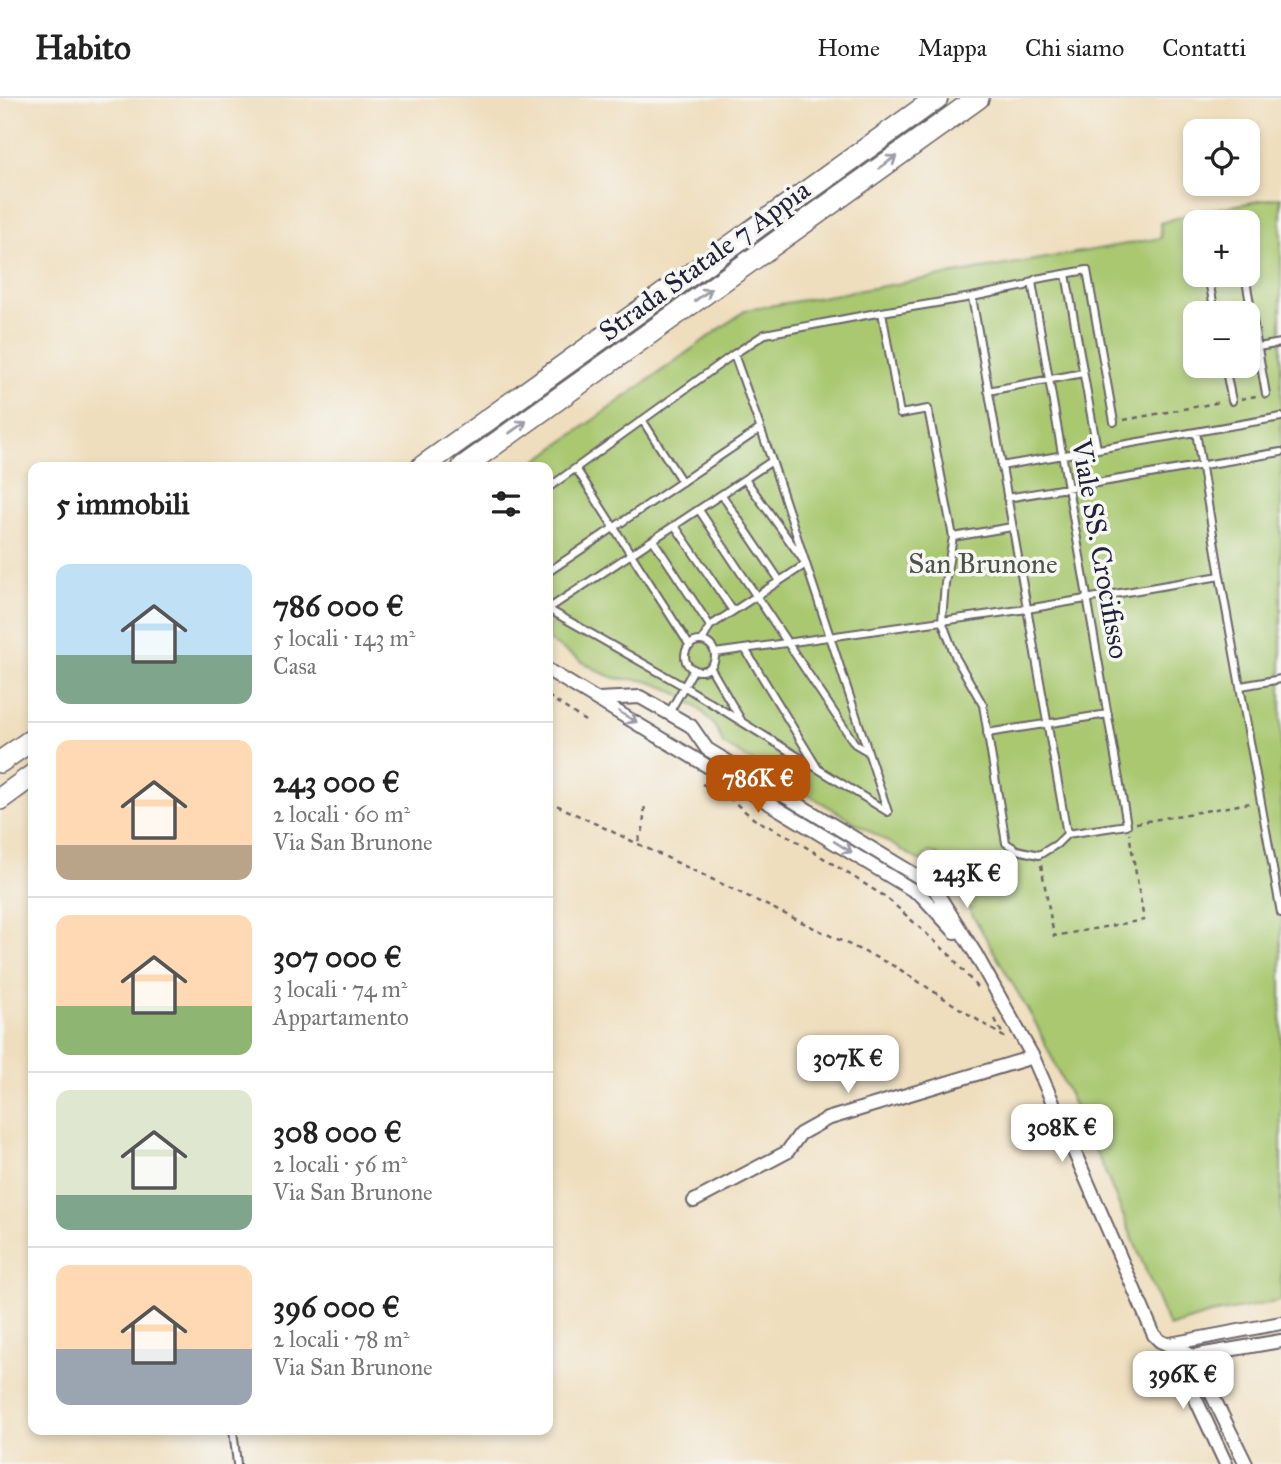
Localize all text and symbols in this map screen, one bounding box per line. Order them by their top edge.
text: Habito [35,28,131,68]
text: Home [817,33,880,63]
text: Mappa [918,33,987,63]
text: Chi siamo [1025,33,1124,63]
text: Contatti [1162,33,1246,63]
map controls [1183,119,1260,378]
button: locate [1183,119,1260,196]
one-way arrow [878,155,897,169]
street label: Strada Statale 7 Appia [592,172,817,349]
button: + [1183,210,1260,287]
one-way arrow [693,288,712,302]
button: − [1183,301,1260,378]
one-way arrow [508,420,527,435]
street label: Viale SS. Crocifisso [1064,436,1137,662]
icon: filters [487,485,525,523]
text: 5 immobili [56,486,189,522]
park label: San Brunone [908,546,1058,581]
text: 786 000 € [273,588,404,624]
icon: home [112,592,196,676]
text: 5 locali · 143 m² [273,624,415,652]
text: Casa [273,652,317,680]
one-way arrow [617,710,637,724]
pin: 786K € [701,756,815,815]
text: 243 000 € [273,764,400,800]
text: 786K € [722,764,794,792]
icon: home [112,768,196,852]
text: 2 locali · 60 m² [273,800,410,828]
text: Via San Brunone [273,828,433,856]
one-way arrow [833,841,853,855]
pin: 243K € [910,850,1024,910]
text: 243K € [933,859,1001,887]
text: 307 000 € [273,939,402,975]
icon: home [112,943,196,1027]
text: 3 locali · 74 m² [273,975,407,1003]
text: Appartamento [273,1003,409,1031]
pin: 307K € [791,1035,905,1095]
text: 307K € [813,1044,883,1072]
pin: 308K € [1005,1104,1119,1164]
text: 308K € [1027,1113,1097,1141]
text: 308 000 € [273,1114,402,1150]
icon: home [112,1118,196,1202]
text: 2 locali · 56 m² [273,1150,408,1178]
text: Via San Brunone [273,1178,433,1206]
text: 396 000 € [273,1289,400,1325]
icon: home [112,1293,196,1377]
text: 2 locali · 78 m² [273,1325,410,1353]
pin: 396K € [1126,1352,1240,1411]
text: Via San Brunone [273,1353,433,1381]
text: 396K € [1149,1360,1217,1388]

